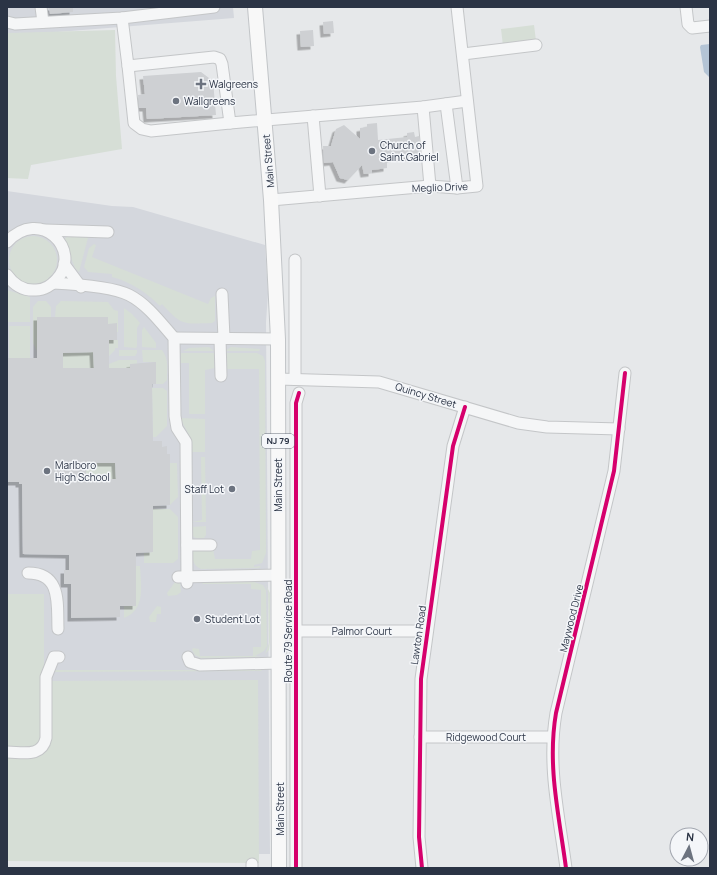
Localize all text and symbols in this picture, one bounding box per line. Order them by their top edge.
place label: Walgreens [209,77,258,91]
marker: Walgreens [196,79,206,89]
place label: Wallgreens [184,94,235,108]
marker: Wallgreens [171,96,181,106]
street label: Main Street [259,134,277,188]
place label: Church of Saint Gabriel [380,138,439,164]
marker: Church of Saint Gabriel [367,146,377,156]
street label: Meglio Drive [412,179,468,195]
street label: Quincy Street [394,379,458,411]
road number: NJ 79 [262,434,294,448]
place label: Marlboro High School [55,458,110,484]
street label: Main Street [271,458,285,512]
marker: Marlboro High School [42,466,52,476]
place label: Staff Lot [185,482,224,496]
marker: Staff Lot [227,484,237,494]
street label: Route 79 Service Road [281,579,295,683]
street label: Maywood Drive [556,582,586,653]
street label: Lawton Road [407,604,429,665]
place label: Student Lot [205,612,260,626]
marker: Student Lot [192,614,202,624]
street label: Palmor Court [332,624,392,638]
street label: Ridgewood Court [446,730,526,744]
street label: Main Street [273,782,287,836]
north arrow [669,827,709,867]
text: N [685,829,695,844]

